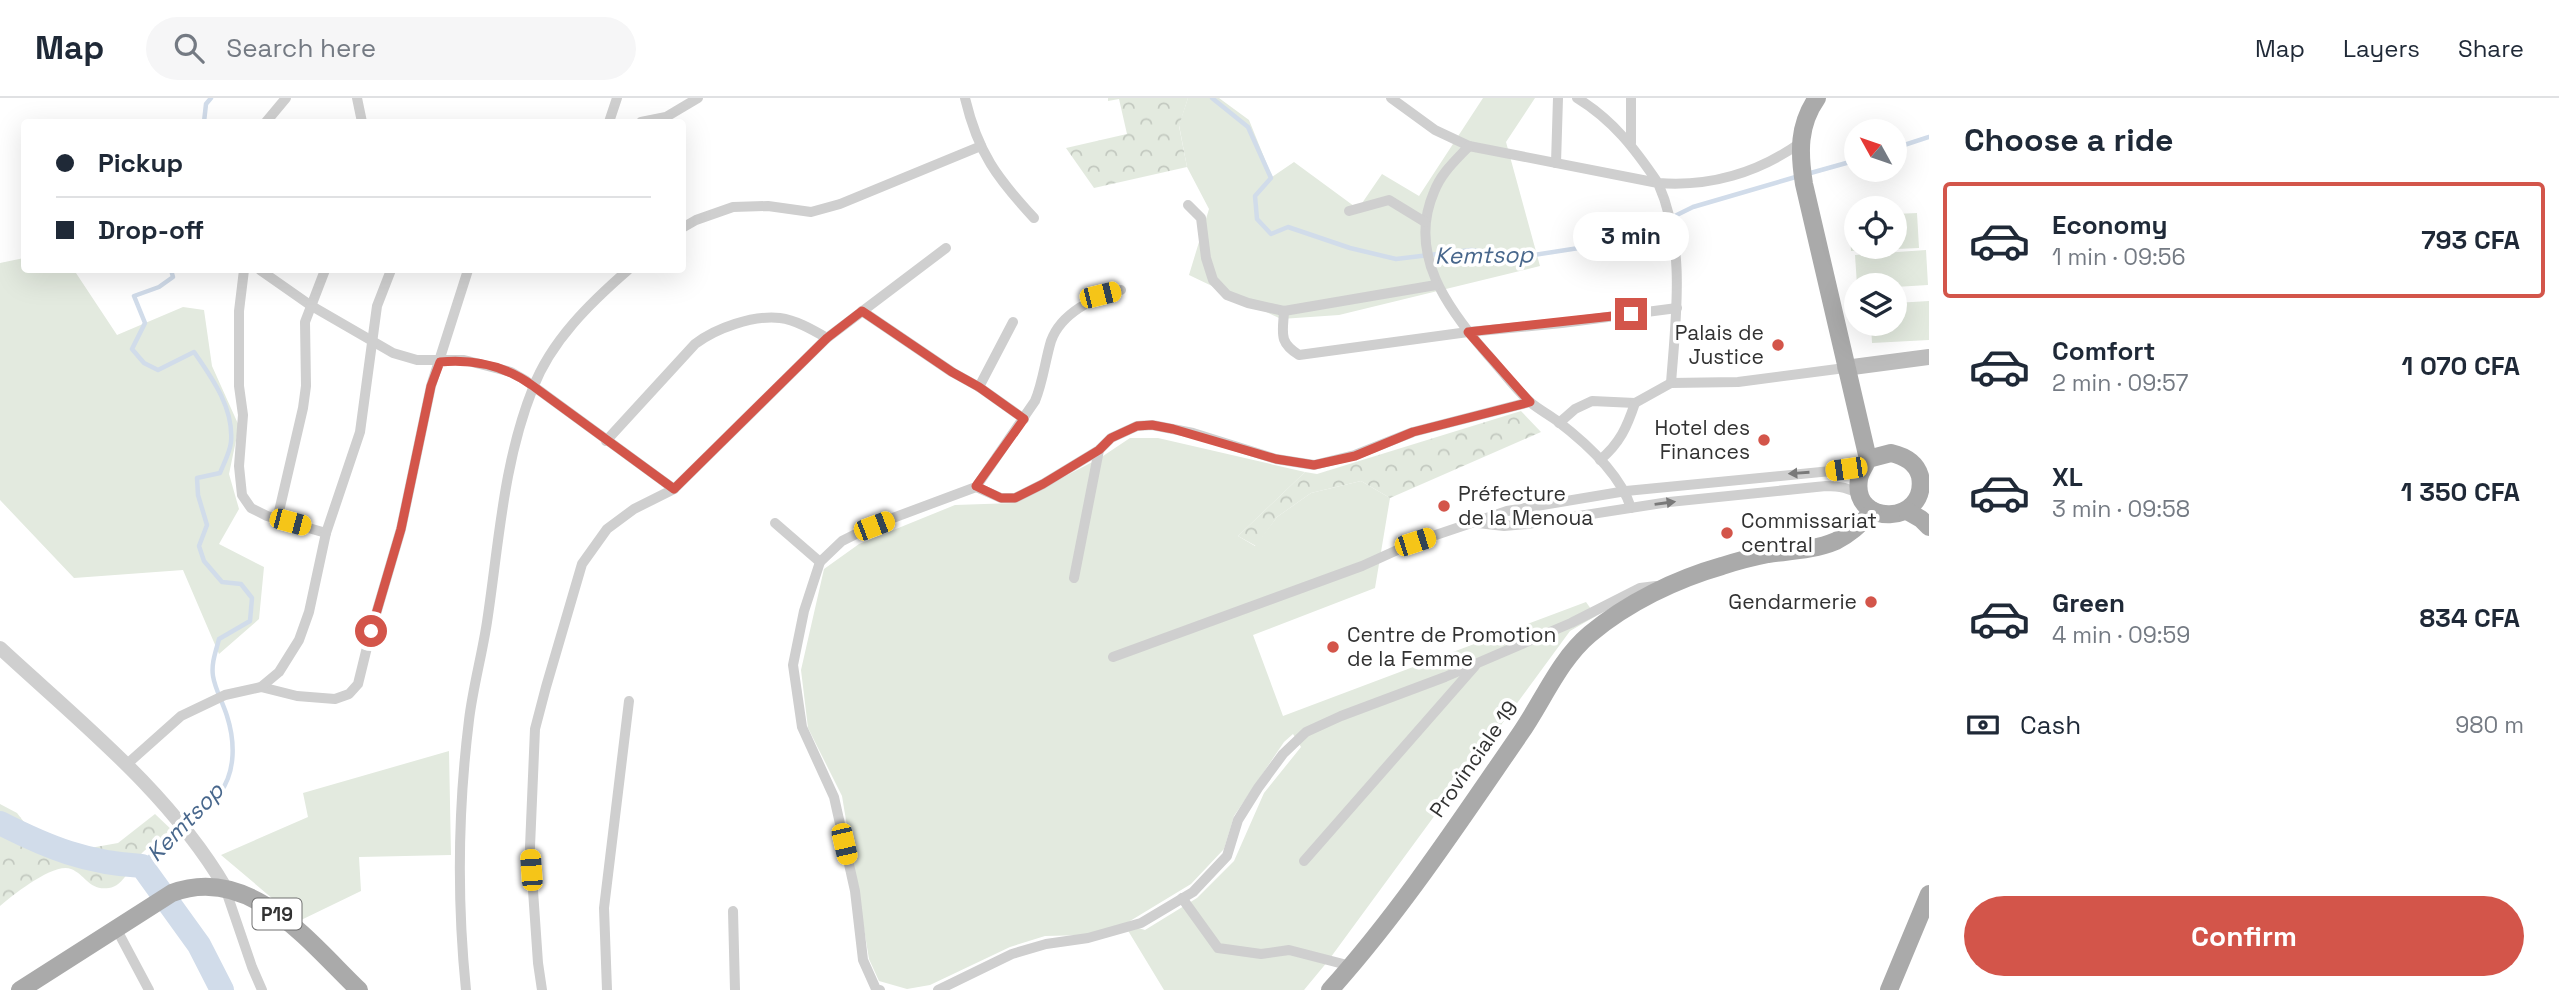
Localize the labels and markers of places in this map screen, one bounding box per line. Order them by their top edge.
place label: Palais de Justice [1675,319,1764,370]
marker: Palais de Justice [1770,337,1786,353]
place label: Hotel des Finances [1654,414,1750,465]
marker: Hotel des Finances [1756,432,1772,448]
place label: Préfecture de la Menoua [1458,480,1593,531]
marker: Préfecture de la Menoua [1436,498,1452,514]
place label: Commissariat central [1741,507,1877,558]
marker: Commissariat central [1719,525,1735,541]
place label: Gendarmerie [1728,588,1857,615]
marker: Gendarmerie [1863,594,1879,610]
place label: Centre de Promotion de la Femme [1347,621,1556,672]
marker: Centre de Promotion de la Femme [1325,639,1341,655]

